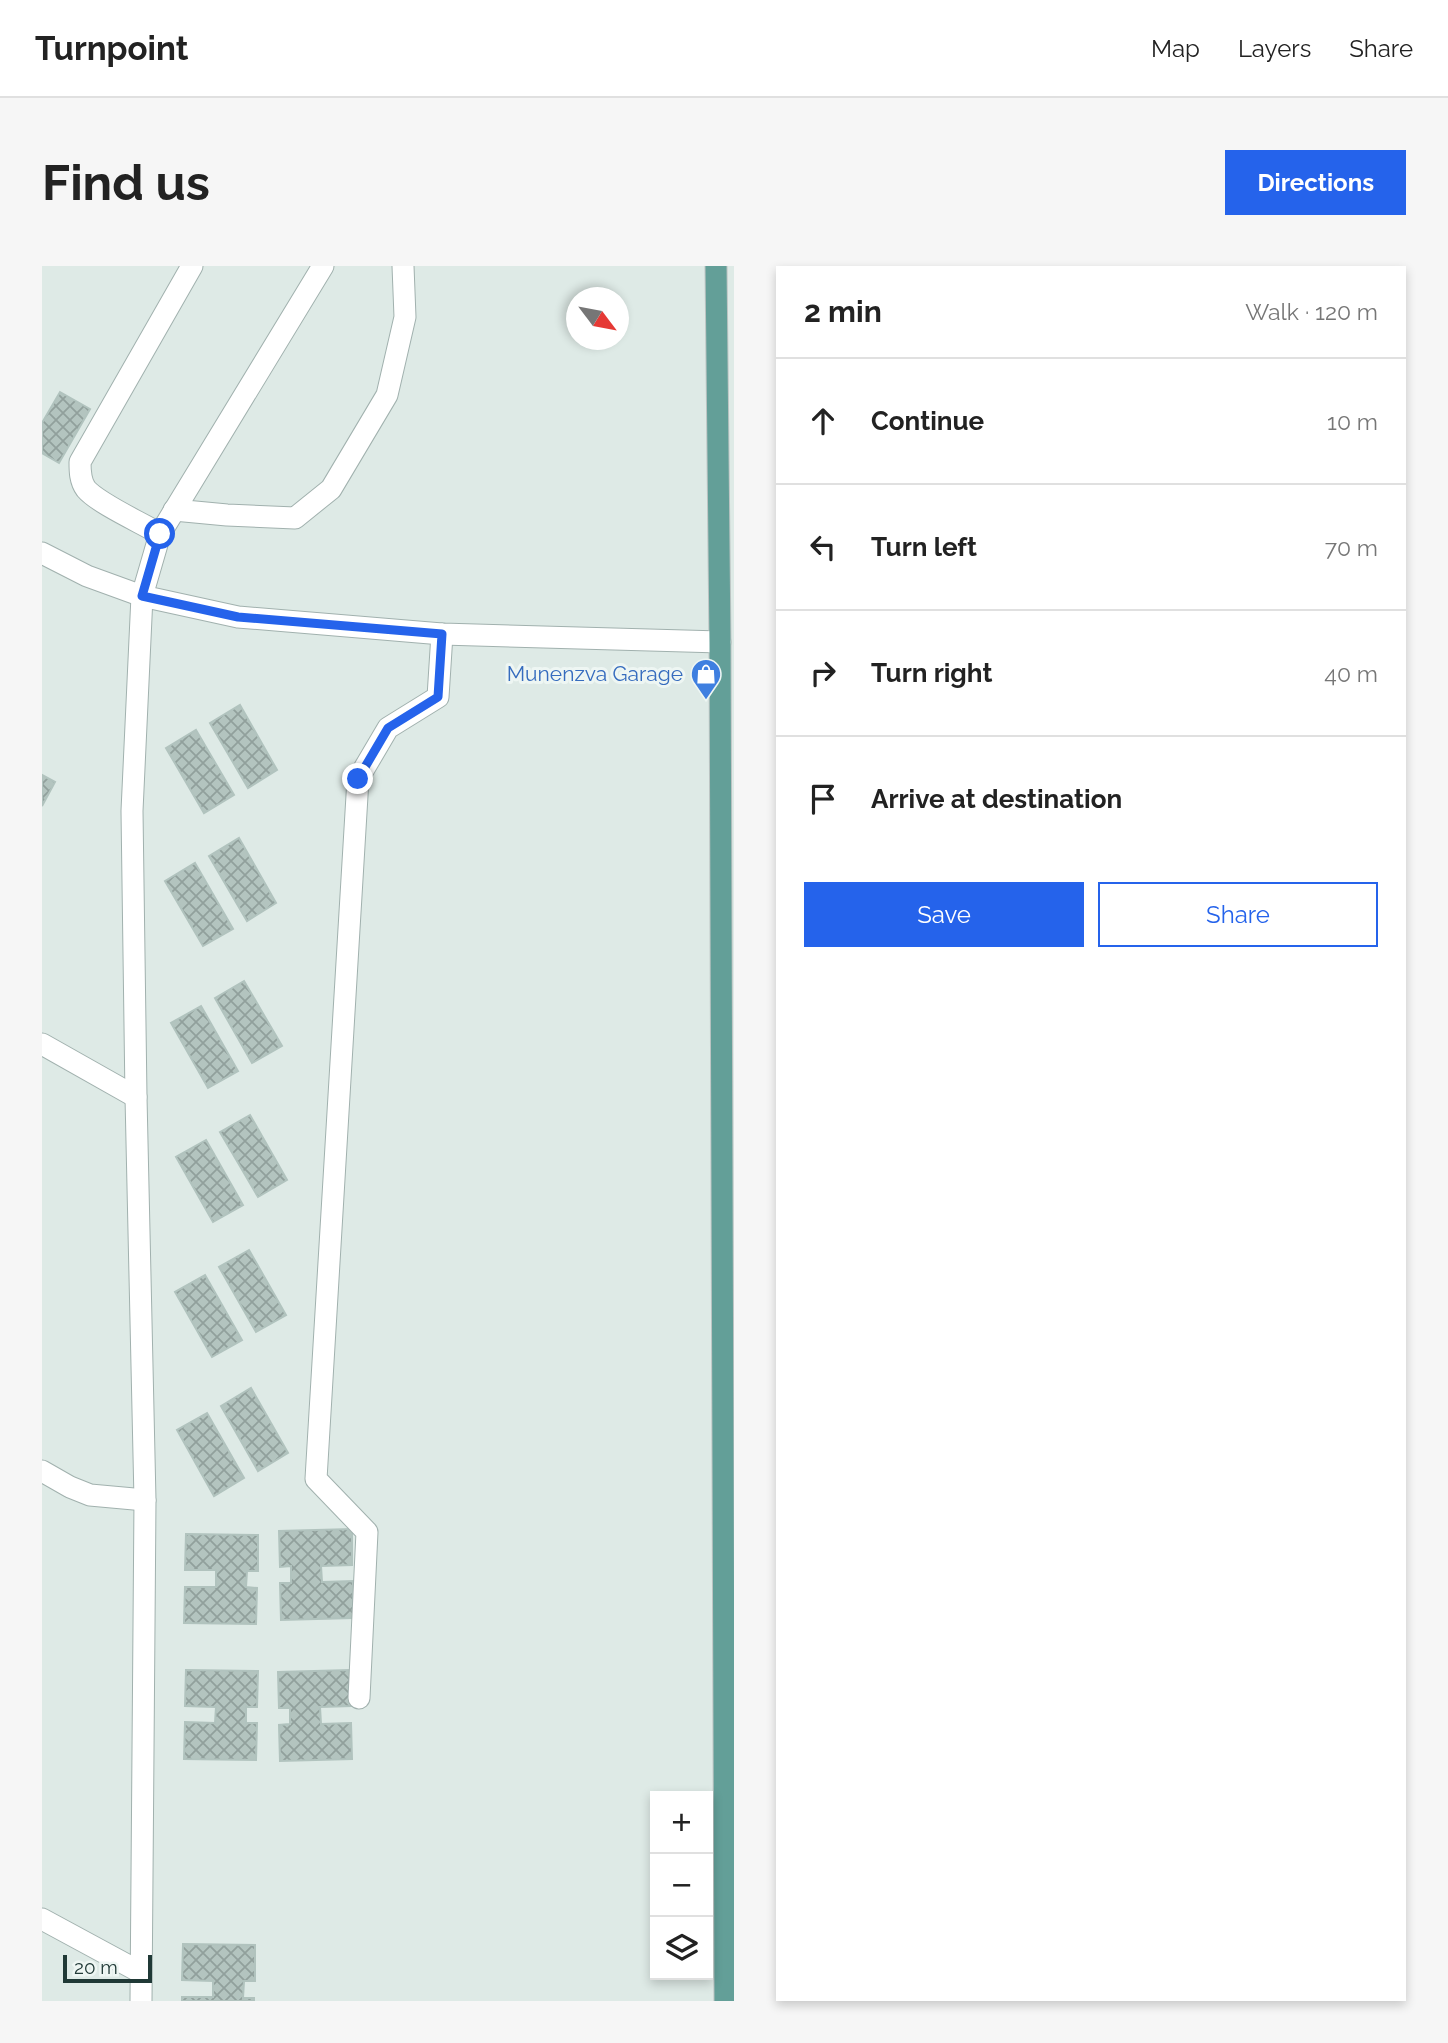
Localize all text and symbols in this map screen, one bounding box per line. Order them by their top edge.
text: Turnpoint [35,29,188,68]
text: Map [1151,34,1200,63]
text: Layers [1238,34,1311,63]
text: Share [1349,34,1413,63]
button: Directions [1225,150,1406,215]
text: Find us [42,154,210,211]
north arrow [566,287,629,350]
text: 2 min [804,294,882,329]
text: Walk · 120 m [1245,298,1378,325]
icon: ahead [804,402,842,440]
text: Continue [871,406,984,436]
text: 10 m [1327,408,1378,435]
route start [144,518,175,549]
icon: left [804,528,842,566]
text: Turn left [871,532,977,562]
text: 70 m [1325,534,1378,561]
icon: right [804,654,842,692]
shop icon: Munenzva Garage [689,657,723,701]
text: Turn right [871,658,992,688]
text: 40 m [1324,660,1378,687]
place label: Munenzva Garage [507,661,683,686]
route end [342,763,373,794]
icon: arrive [804,780,842,818]
text: Arrive at destination [871,784,1122,814]
button: Save [804,882,1084,947]
button: Share [1098,882,1378,947]
map controls [650,1791,713,1980]
button: + [650,1791,713,1854]
button: − [650,1854,713,1917]
button: layers [650,1917,713,1980]
scale bar [63,1952,152,1984]
text: 20 m [74,1956,118,1978]

